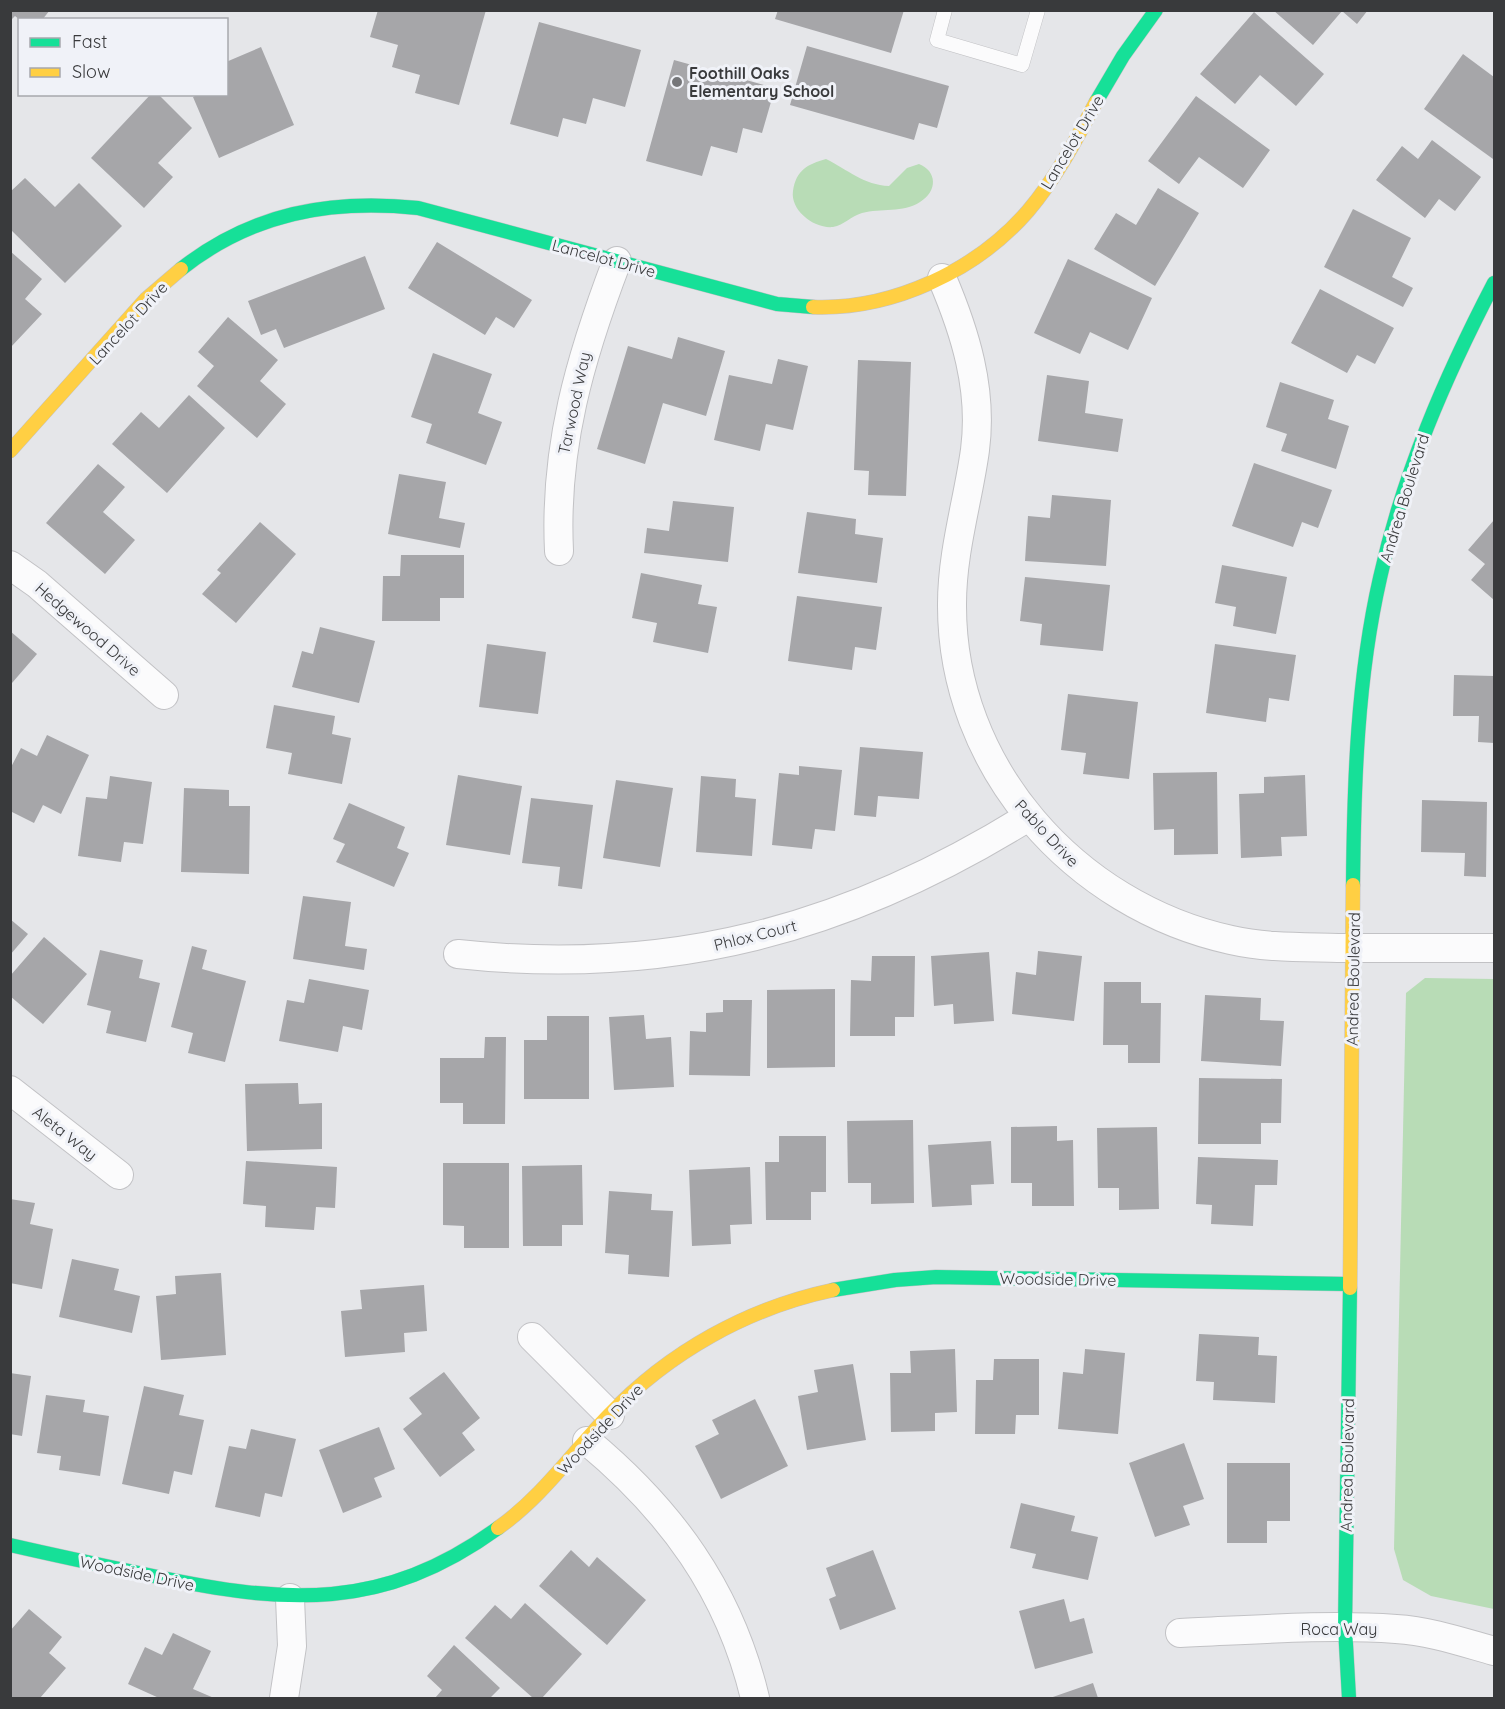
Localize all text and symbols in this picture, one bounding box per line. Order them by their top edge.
legend [18,18,228,96]
text: Fast [72,30,107,53]
text: Slow [72,60,110,83]
place label: Foothill Oaks Elementary School [689,63,834,101]
marker: Foothill Oaks Elementary School [670,75,684,89]
street label: Lancelot Drive [1036,91,1108,193]
street label: Lancelot Drive [550,235,658,281]
street label: Lancelot Drive [84,277,172,369]
street label: Tarwood Way [553,350,595,456]
street label: Andrea Boulevard [1375,431,1433,565]
street label: Hedgewood Drive [31,578,145,680]
street label: Pablo Drive [1011,795,1083,871]
street label: Andrea Boulevard [1342,912,1364,1046]
street label: Phlox Court [712,915,798,955]
street label: Aleta Way [29,1102,101,1164]
street label: Woodside Drive [999,1268,1117,1290]
street label: Woodside Drive [553,1379,647,1479]
street label: Andrea Boulevard [1336,1398,1358,1532]
street label: Woodside Drive [78,1551,196,1595]
street label: Roca Way [1301,1619,1377,1639]

